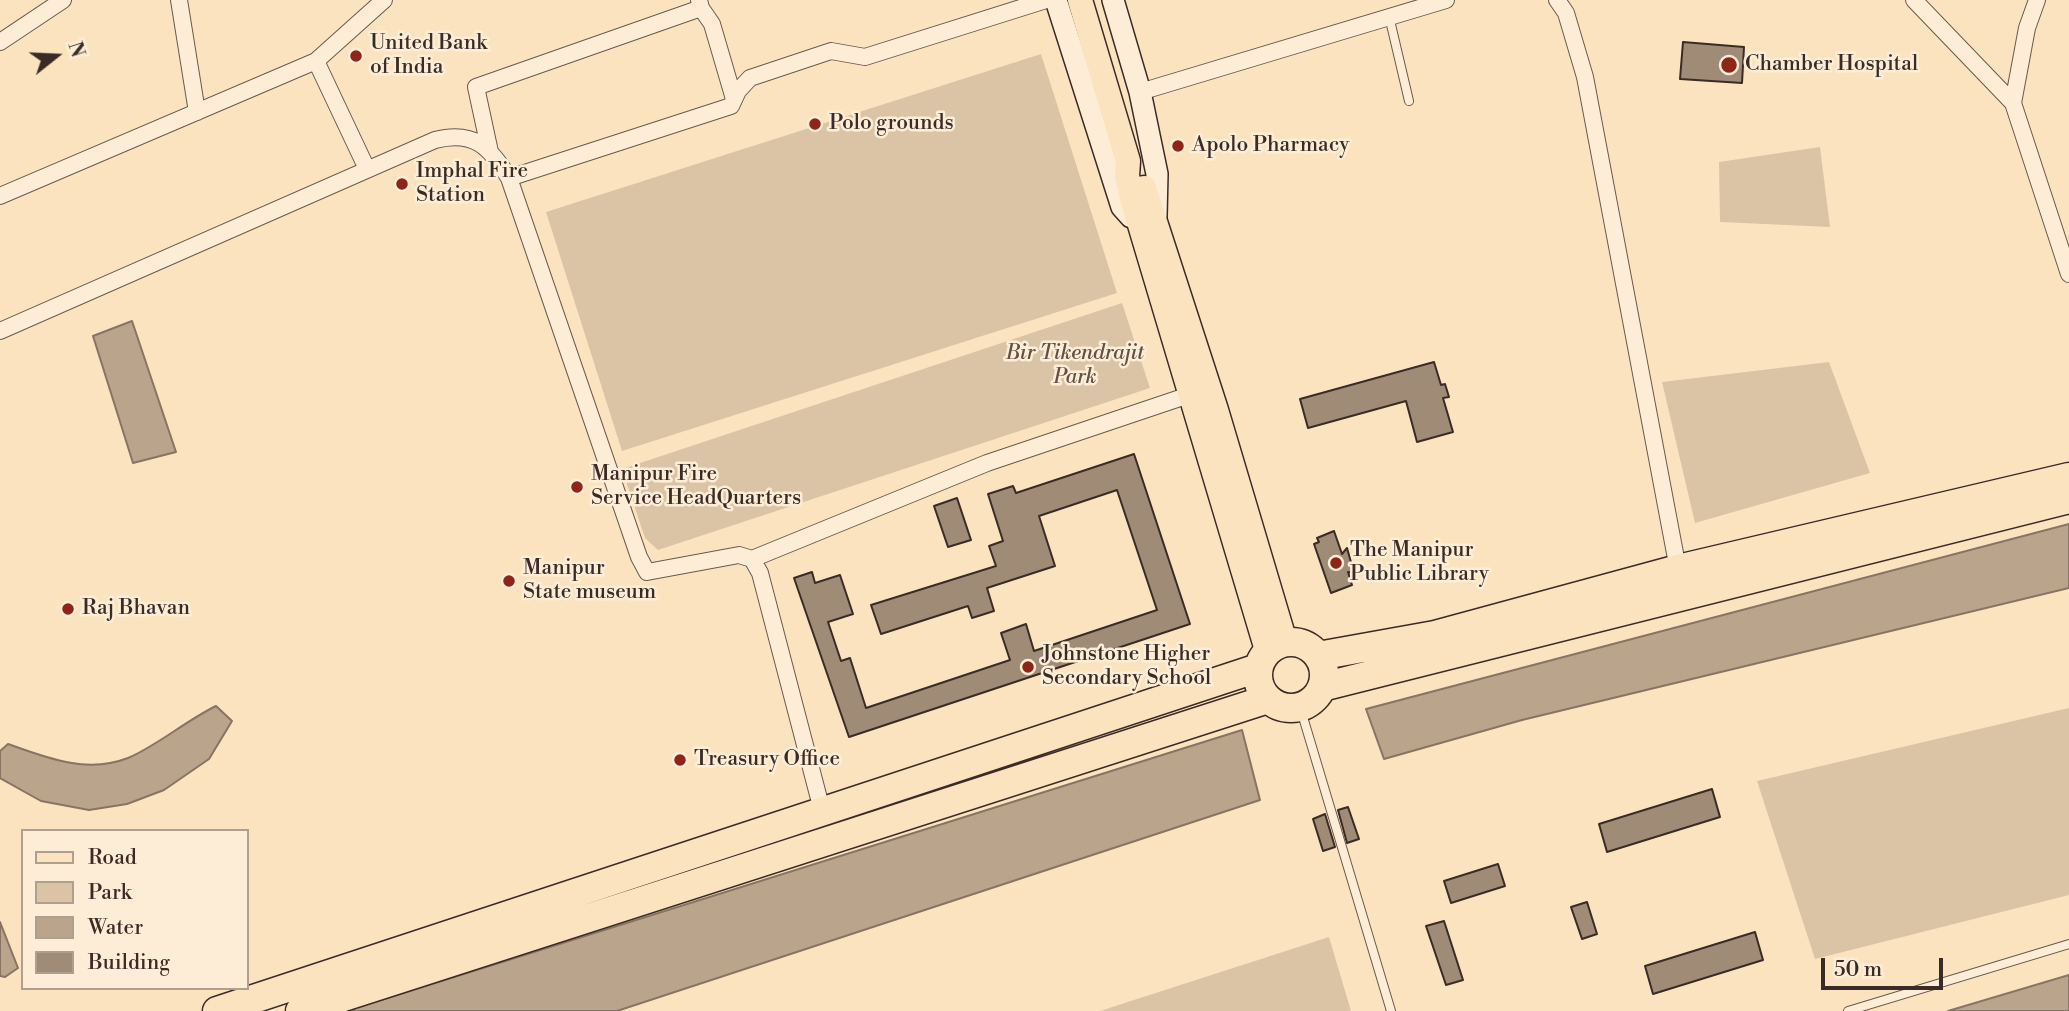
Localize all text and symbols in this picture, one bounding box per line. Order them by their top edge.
north arrow [21,21,91,91]
place label: United Bank of India [370,31,487,81]
text: N [62,39,90,60]
marker: United Bank of India [348,48,364,64]
place label: Chamber Hospital [1745,52,1918,78]
marker: Chamber Hospital [1719,55,1739,75]
place label: Polo grounds [829,111,954,137]
marker: Polo grounds [807,116,823,132]
place label: Apolo Pharmacy [1192,133,1350,159]
marker: Apolo Pharmacy [1170,138,1186,154]
place label: Imphal Fire Station [416,159,528,209]
marker: Imphal Fire Station [394,176,410,192]
park label: Bir Tikendrajit Park [1006,341,1144,391]
place label: Manipur Fire Service HeadQuarters [591,462,801,512]
marker: Manipur Fire Service HeadQuarters [569,479,585,495]
place label: The Manipur Public Library [1350,538,1489,588]
marker: The Manipur Public Library [1328,555,1344,571]
place label: Manipur State museum [523,556,656,606]
marker: Manipur State museum [501,573,517,589]
place label: Raj Bhavan [82,596,190,622]
marker: Raj Bhavan [60,601,76,617]
place label: Johnstone Higher Secondary School [1042,642,1211,692]
marker: Johnstone Higher Secondary School [1020,659,1036,675]
place label: Treasury Office [694,747,840,773]
marker: Treasury Office [672,752,688,768]
legend [21,829,248,990]
text: Road [88,845,137,871]
text: Park [88,880,132,906]
text: Water [88,915,143,941]
scale bar [1824,944,1946,988]
text: Building [88,950,170,976]
text: 50 m [1834,957,1882,983]

